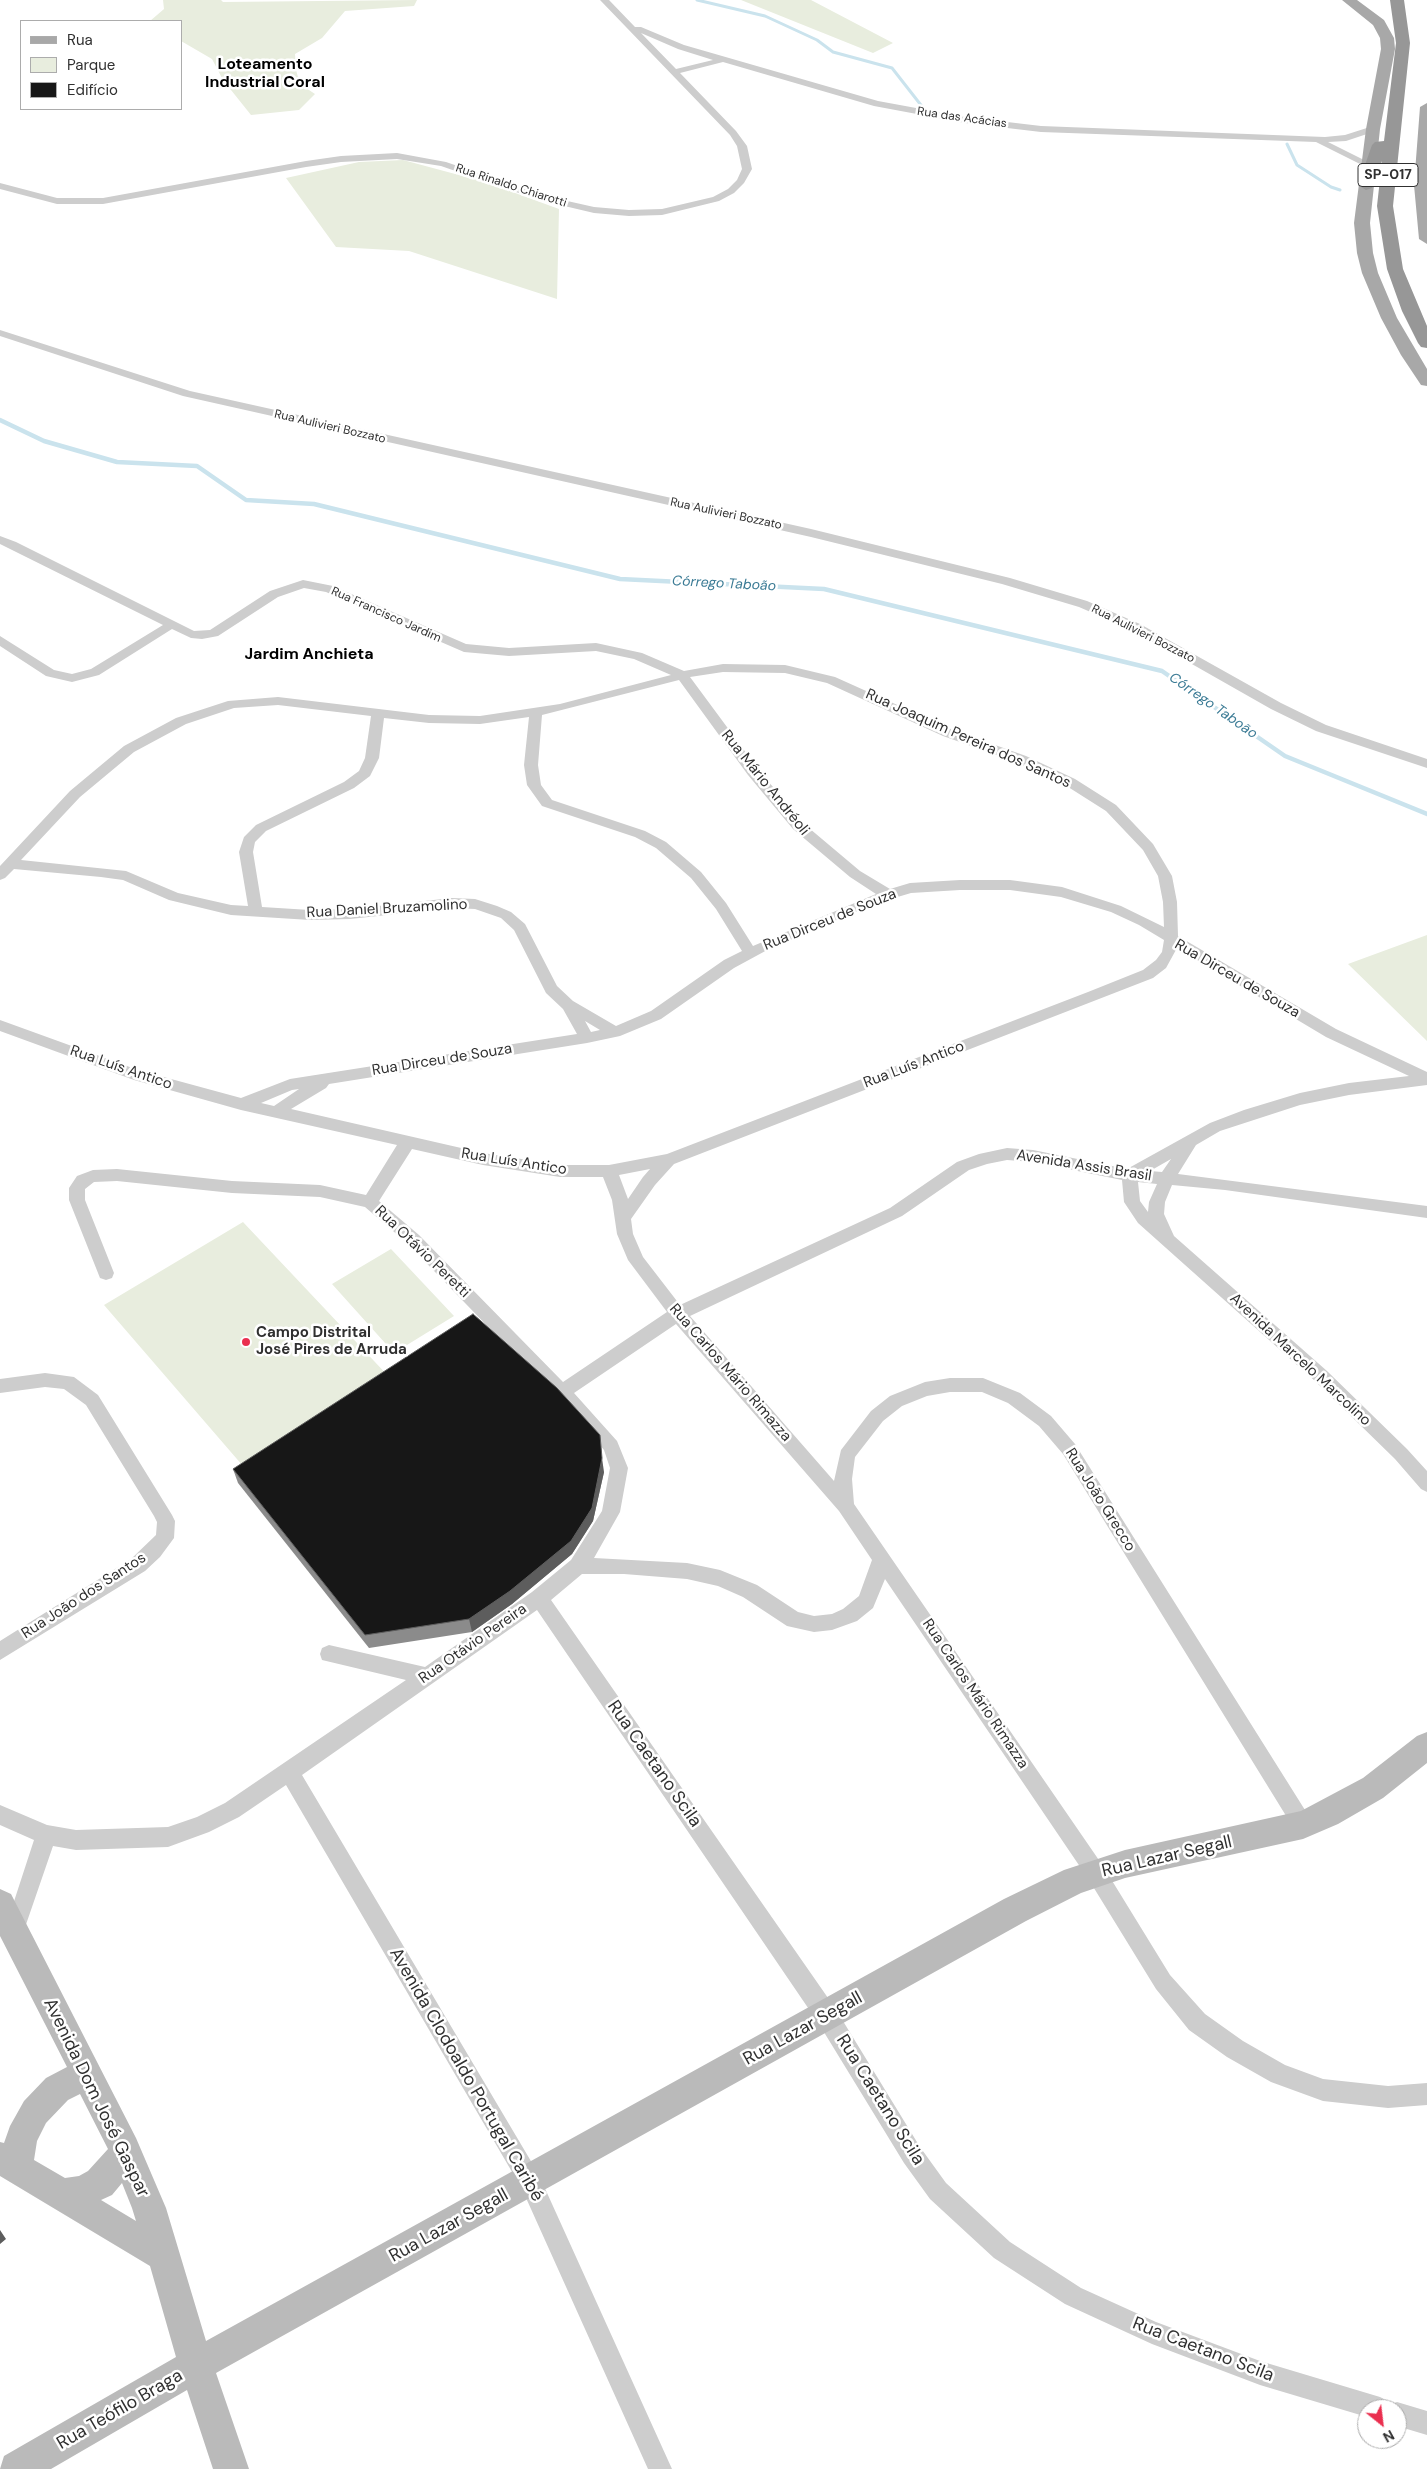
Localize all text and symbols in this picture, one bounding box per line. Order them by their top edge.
legend [20,20,182,110]
text: Rua [67,30,93,50]
text: Parque [67,55,115,75]
district label: Loteamento Industrial Coral [205,55,325,93]
text: Edifício [67,80,118,100]
street label: Rua das Acácias [916,105,1008,131]
street label: Rua Rinaldo Chiarotti [454,161,568,211]
road number: SP-017 [1358,164,1418,186]
street label: Rua Aulivieri Bozzato [273,407,387,447]
street label: Rua Aulivieri Bozzato [669,495,783,533]
water label: Córrego Taboão [672,573,776,595]
street label: Rua Francisco Jardim [329,584,443,646]
street label: Rua Aulivieri Bozzato [1089,602,1197,666]
district label: Jardim Anchieta [244,645,374,665]
water label: Córrego Taboão [1166,669,1260,743]
street label: Rua Joaquim Pereira dos Santos [863,686,1073,792]
street label: Rua Mário Andréoli [717,727,813,839]
street label: Rua Dirceu de Souza [761,885,899,955]
street label: Rua Daniel Bruzamolino [306,896,468,922]
street label: Rua Dirceu de Souza [1171,936,1303,1022]
street label: Rua Luís Antico [861,1038,967,1092]
street label: Rua Dirceu de Souza [371,1040,513,1080]
street label: Rua Luís Antico [68,1042,174,1094]
street label: Rua Luís Antico [460,1145,568,1179]
street label: Avenida Assis Brasil [1015,1146,1153,1186]
street label: Rua Otávio Peretti [371,1202,473,1302]
street label: Avenida Marcelo Marcolino [1226,1290,1374,1430]
street label: Rua Carlos Mário Rimazza [665,1300,795,1446]
place label: Campo Distrital José Pires de Arruda [256,1324,407,1359]
marker: Campo Distrital José Pires de Arruda [240,1336,252,1348]
street label: Rua João Grecco [1061,1445,1139,1555]
street label: Rua João dos Santos [19,1549,149,1643]
street label: Rua Otávio Pereira [416,1600,530,1688]
street label: Rua Carlos Mário Rimazza [918,1616,1032,1772]
street label: Rua Caetano Scila [602,1696,706,1832]
street label: Rua Lazar Segall [1100,1832,1234,1882]
street label: Avenida Clodoaldo Portugal Caribé [384,1944,548,2206]
street label: Rua Lazar Segall [740,1987,866,2071]
street label: Avenida Dom José Gaspar [38,1995,154,2201]
street label: Rua Caetano Scila [831,2031,929,2169]
street label: Rua Lazar Segall [386,2184,512,2268]
street label: Rua Caetano Scila [1129,2313,1277,2387]
street label: Rua Teófilo Braga [53,2365,187,2455]
north arrow [1357,2399,1407,2449]
text: N [1380,2426,1398,2447]

